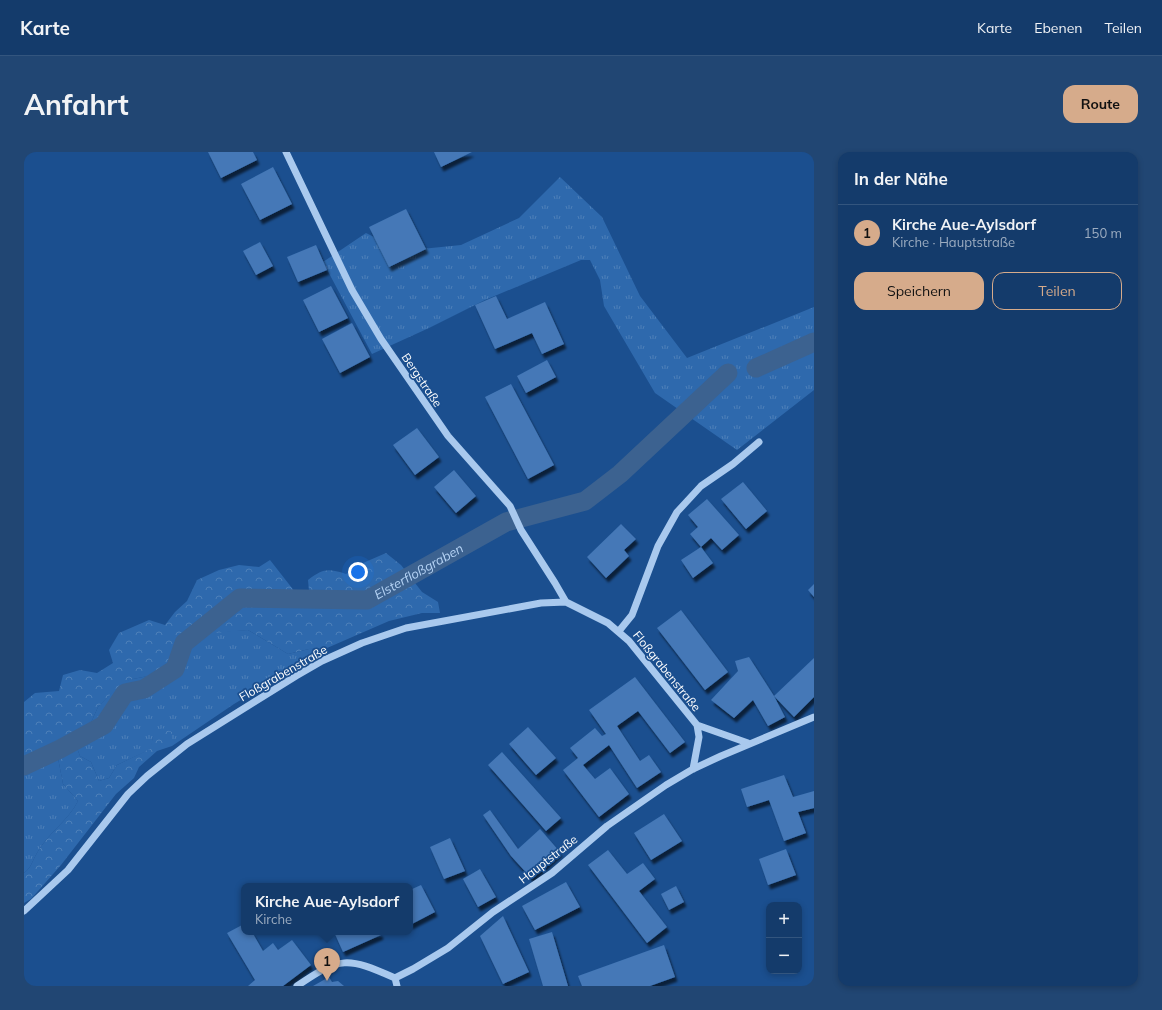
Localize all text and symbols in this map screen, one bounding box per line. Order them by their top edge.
text: Karte [20,16,70,40]
text: Karte [977,19,1012,37]
text: Ebenen [1034,19,1083,37]
text: Teilen [1105,19,1142,37]
button: Route [1063,85,1138,123]
text: Anfahrt [24,87,129,122]
text: In der Nähe [854,168,948,189]
text: Kirche Aue-Aylsdorf [892,215,1036,234]
text: 1 [863,225,871,241]
text: 150 m [1084,225,1122,241]
text: Kirche · Hauptstraße [892,234,1015,250]
button: Speichern [854,272,984,310]
button: Teilen [992,272,1122,310]
street label: Bergstraße [398,350,446,410]
water label: Elsterfloßgraben [371,540,466,602]
your location [348,562,368,582]
street label: Floßgrabenstraße [630,628,704,714]
street label: Floßgrabenstraße [236,642,330,704]
street label: Hauptstraße [516,831,580,887]
popup [241,883,413,935]
text: Kirche Aue-Aylsdorf [255,892,399,911]
map controls [766,902,802,974]
button: + [766,902,802,938]
text: Kirche [255,911,292,927]
button: − [766,938,802,974]
pin: 1 [314,948,340,981]

